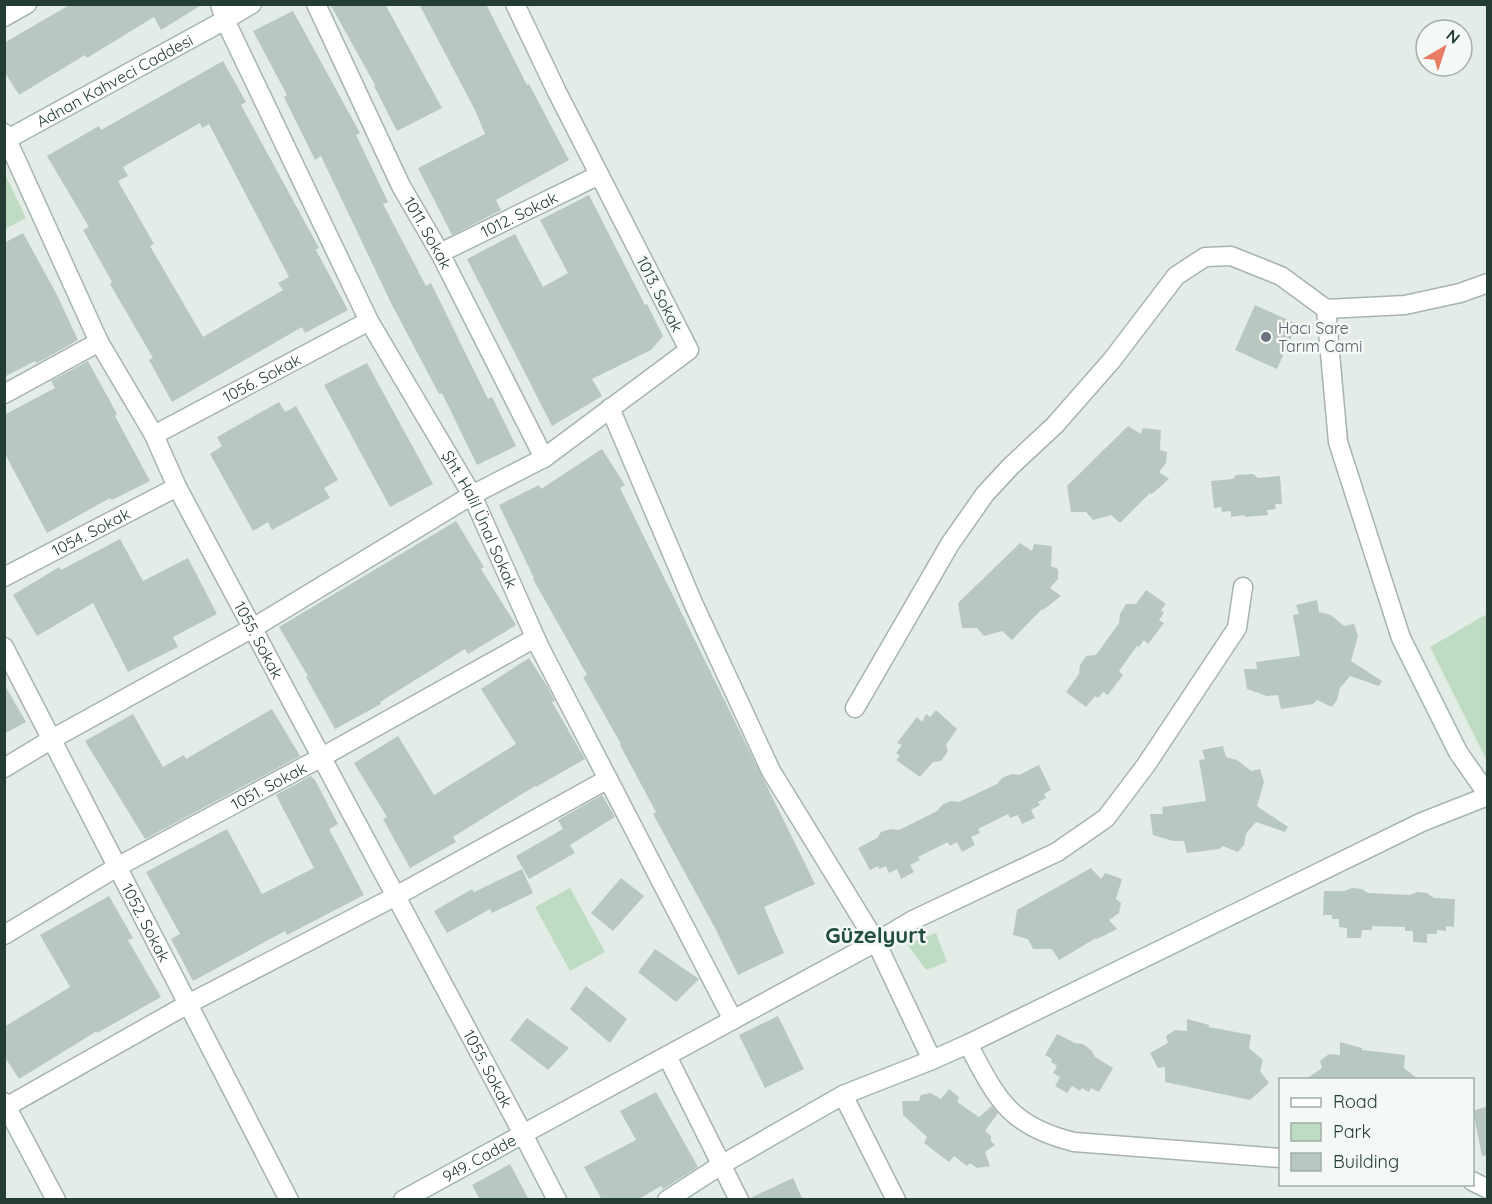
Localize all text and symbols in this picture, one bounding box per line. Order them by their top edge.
north arrow [1414,18,1474,78]
text: N [1443,25,1464,48]
street label: Adnan Kahveci Caddesi [33,30,196,131]
street label: 1012. Sokak [477,187,561,241]
street label: 1011. Sokak [399,193,456,272]
street label: 1013. Sokak [632,253,688,335]
place label: Hacı Sare Tarım Cami [1278,318,1362,356]
marker: Hacı Sare Tarım Cami [1259,330,1273,344]
street label: 1056. Sokak [219,349,304,407]
street label: Şht. Halil Ünal Sokak [438,447,522,591]
street label: 1054. Sokak [48,503,133,560]
street label: 1055. Sokak [230,598,288,682]
street label: 1051. Sokak [227,757,310,814]
street label: 1052. Sokak [117,880,175,965]
district label: Güzelyurt [825,921,927,949]
street label: 1055. Sokak [459,1026,517,1111]
legend [1279,1078,1474,1186]
text: Road [1333,1090,1378,1113]
text: Park [1333,1120,1371,1143]
street label: 949. Cadde [439,1130,520,1186]
text: Building [1333,1150,1399,1173]

